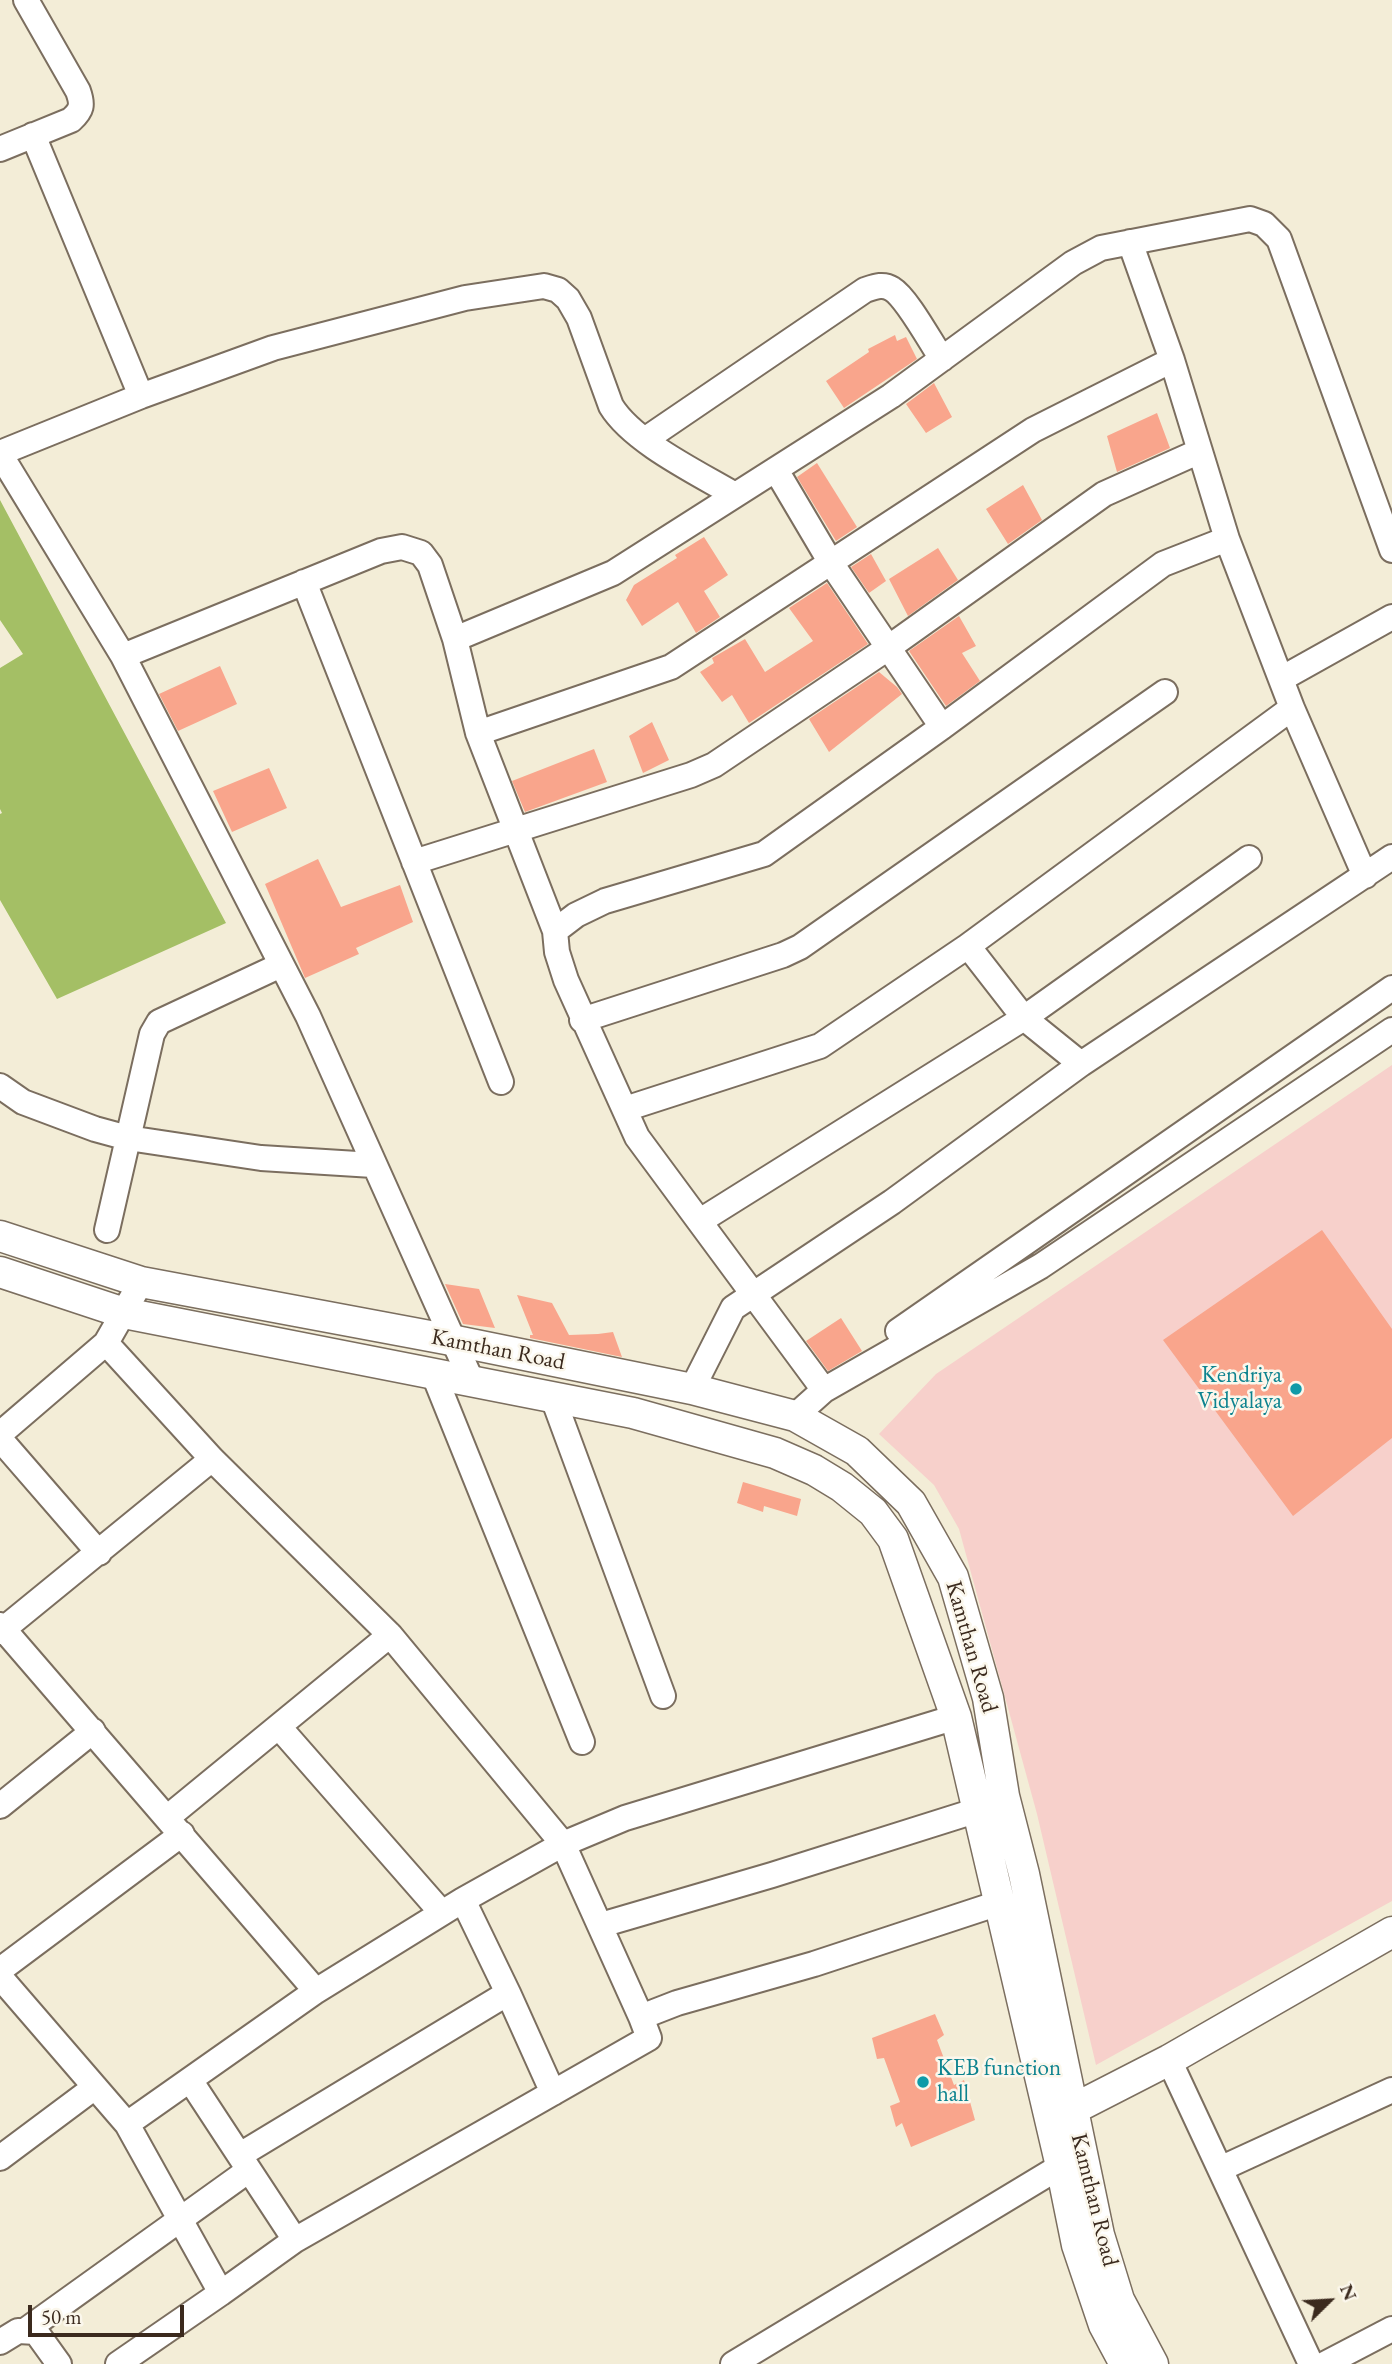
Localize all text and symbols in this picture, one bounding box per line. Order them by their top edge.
street label: Kamthan Road [429,1323,567,1377]
place label: Kendriya Vidyalaya [1197,1362,1282,1416]
marker: Kendriya Vidyalaya [1288,1381,1304,1397]
street label: Kamthan Road [939,1578,1003,1716]
place label: KEB function hall [937,2055,1061,2109]
marker: KEB function hall [915,2074,931,2090]
street label: Kamthan Road [1064,2131,1124,2269]
north arrow [1294,2266,1364,2336]
text: N [1334,2280,1363,2304]
scale bar [32,2290,187,2334]
text: 50 m [41,2303,82,2330]

